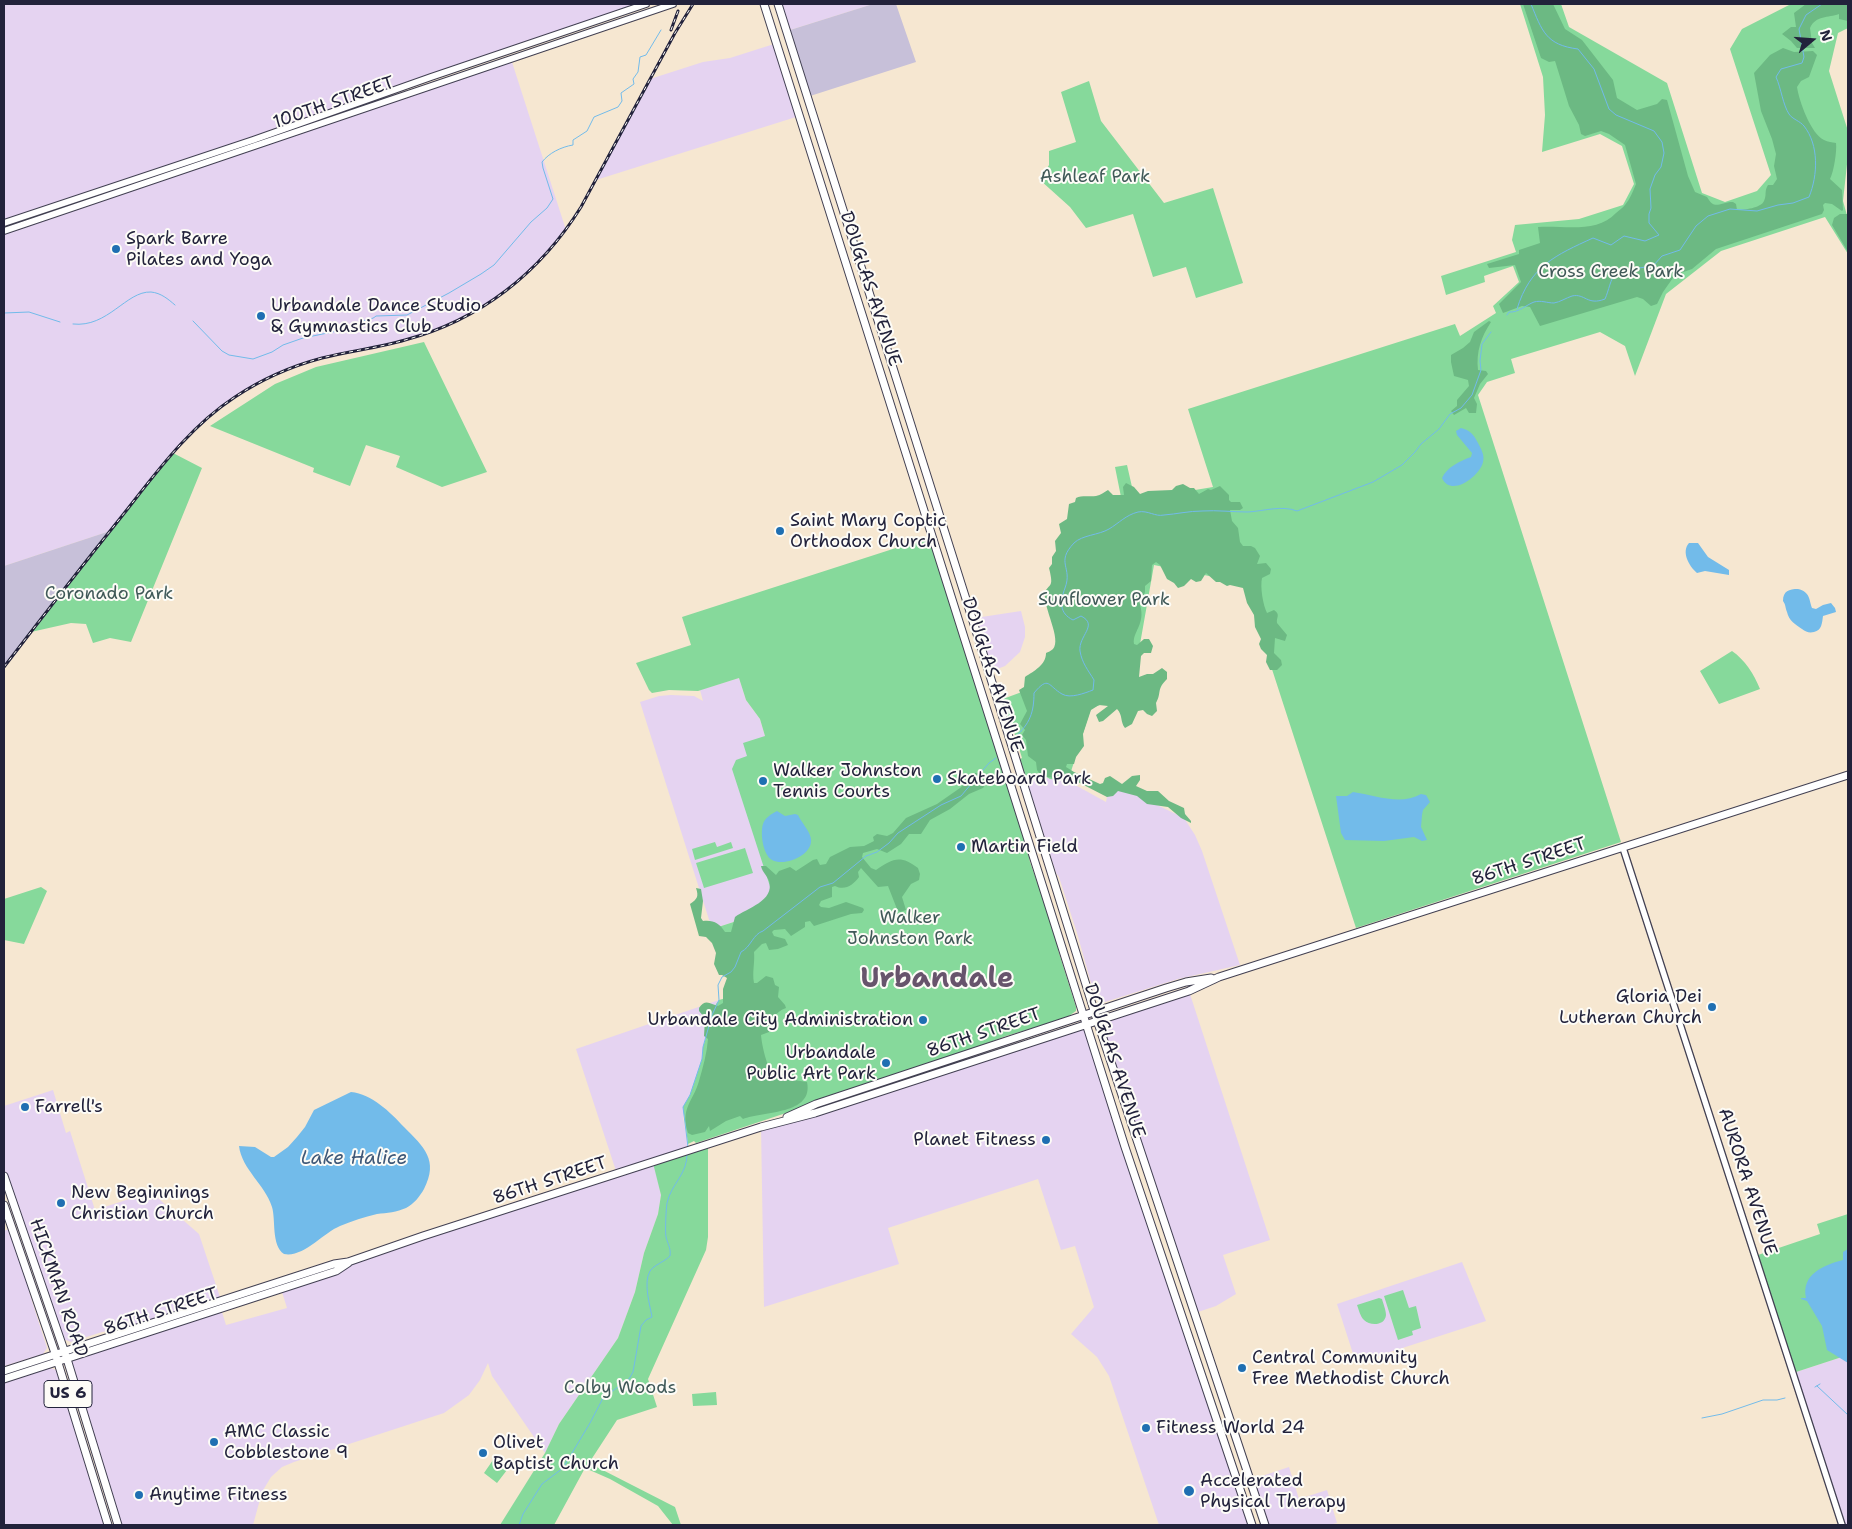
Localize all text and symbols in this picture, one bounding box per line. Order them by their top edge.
north arrow [1787,15,1837,65]
text: N [1816,27,1837,43]
street label: 100TH STREET [270,72,398,134]
park label: Ashleaf Park [1040,166,1150,188]
street label: DOUGLAS AVENUE [835,209,905,369]
place label: Spark Barre Pilates and Yoga [126,228,272,270]
marker: Spark Barre Pilates and Yoga [110,243,122,255]
park label: Cross Creek Park [1538,261,1684,283]
place label: Urbandale Dance Studio & Gymnastics Club [271,295,481,338]
marker: Urbandale Dance Studio & Gymnastics Club [255,310,267,322]
place label: Saint Mary Coptic Orthodox Church [790,510,946,552]
marker: Saint Mary Coptic Orthodox Church [774,525,786,537]
park label: Coronado Park [45,583,173,605]
park label: Sunflower Park [1038,589,1170,611]
street label: DOUGLAS AVENUE [957,595,1027,755]
place label: Walker Johnston Tennis Courts [773,760,921,802]
place label: Skateboard Park [947,768,1091,790]
marker: Skateboard Park [931,773,943,785]
marker: Walker Johnston Tennis Courts [757,775,769,787]
street label: 86TH STREET [1469,833,1589,891]
place label: Martin Field [971,836,1078,858]
marker: Martin Field [955,841,967,853]
park label: Walker Johnston Park [847,907,973,950]
district label: Urbandale [860,963,1014,997]
street label: DOUGLAS AVENUE [1079,981,1149,1141]
place label: Gloria Dei Lutheran Church [1559,986,1702,1028]
marker: Gloria Dei Lutheran Church [1706,1001,1718,1013]
street label: 86TH STREET [924,1003,1044,1063]
place label: Urbandale City Administration [647,1009,913,1031]
marker: Urbandale City Administration [917,1014,929,1026]
place label: Urbandale Public Art Park [746,1042,876,1084]
marker: Urbandale Public Art Park [880,1057,892,1069]
place label: Farrell's [35,1096,103,1118]
marker: Farrell's [19,1101,31,1113]
street label: AURORA AVENUE [1713,1105,1781,1259]
place label: Planet Fitness [913,1129,1036,1151]
marker: Planet Fitness [1040,1134,1052,1146]
water label: Lake Halice [301,1148,407,1170]
street label: 86TH STREET [490,1152,610,1210]
place label: New Beginnings Christian Church [71,1182,214,1224]
marker: New Beginnings Christian Church [55,1197,67,1209]
street label: HICKMAN ROAD [24,1216,92,1360]
street label: 86TH STREET [101,1283,221,1341]
place label: Central Community Free Methodist Church [1252,1347,1450,1390]
marker: Central Community Free Methodist Church [1236,1362,1248,1374]
park label: Colby Woods [564,1377,676,1399]
road number: US 6 [44,1380,92,1408]
place label: Fitness World 24 [1156,1417,1305,1439]
place label: AMC Classic Cobblestone 9 [224,1421,348,1464]
marker: Fitness World 24 [1140,1422,1152,1434]
place label: Olivet Baptist Church [493,1432,619,1475]
marker: AMC Classic Cobblestone 9 [208,1436,220,1448]
marker: Olivet Baptist Church [477,1447,489,1459]
place label: Accelerated Physical Therapy [1200,1470,1346,1512]
place label: Anytime Fitness [149,1484,288,1506]
marker: Accelerated Physical Therapy [1182,1484,1196,1498]
marker: Anytime Fitness [133,1489,145,1501]

